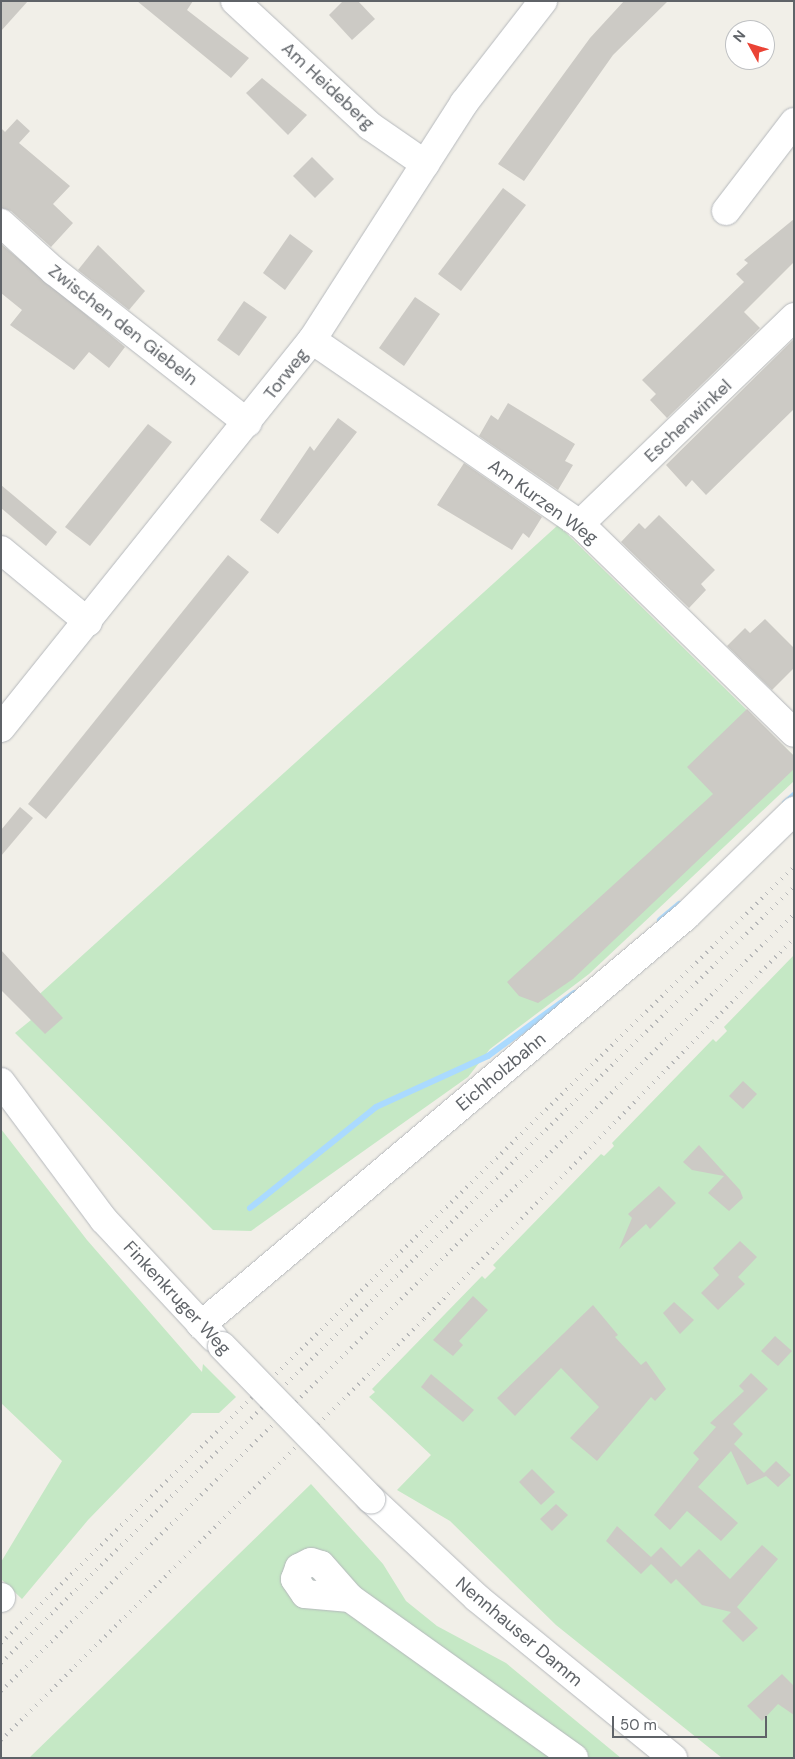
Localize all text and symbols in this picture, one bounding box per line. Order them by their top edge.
north arrow [725,20,775,70]
text: N [729,27,749,46]
street label: Am Heideberg [277,37,379,135]
street label: Zwischen den Giebeln [44,260,202,390]
street label: Torweg [259,344,313,404]
street label: Eschenwinkel [640,375,736,467]
street label: Am Kurzen Weg [484,455,602,549]
street label: Eichholzbahn [452,1028,550,1116]
street label: Finkenkruger Weg [119,1237,235,1359]
street label: Nennhauser Damm [451,1573,587,1691]
scale bar [615,1706,770,1738]
text: 50 m [620,1715,657,1735]

